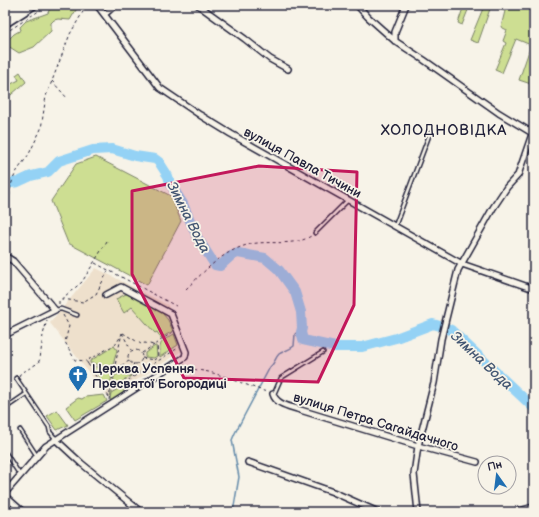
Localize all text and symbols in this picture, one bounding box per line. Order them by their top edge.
district label: ХОЛОДНОВІДКА [381,121,507,140]
street label: вулиця Павла Тичини [241,124,364,202]
water label: Зимна Вода [163,178,214,256]
water label: Зимна Вода [447,327,516,393]
place label: Церква Успення Пресвятої Богородиці [92,361,227,392]
church icon: Церква Успення Пресвятої Богородиці [67,364,89,392]
street label: вулиця Петра Сагайдачного [291,389,460,455]
north arrow [477,455,517,495]
text: Пн [486,458,503,474]

